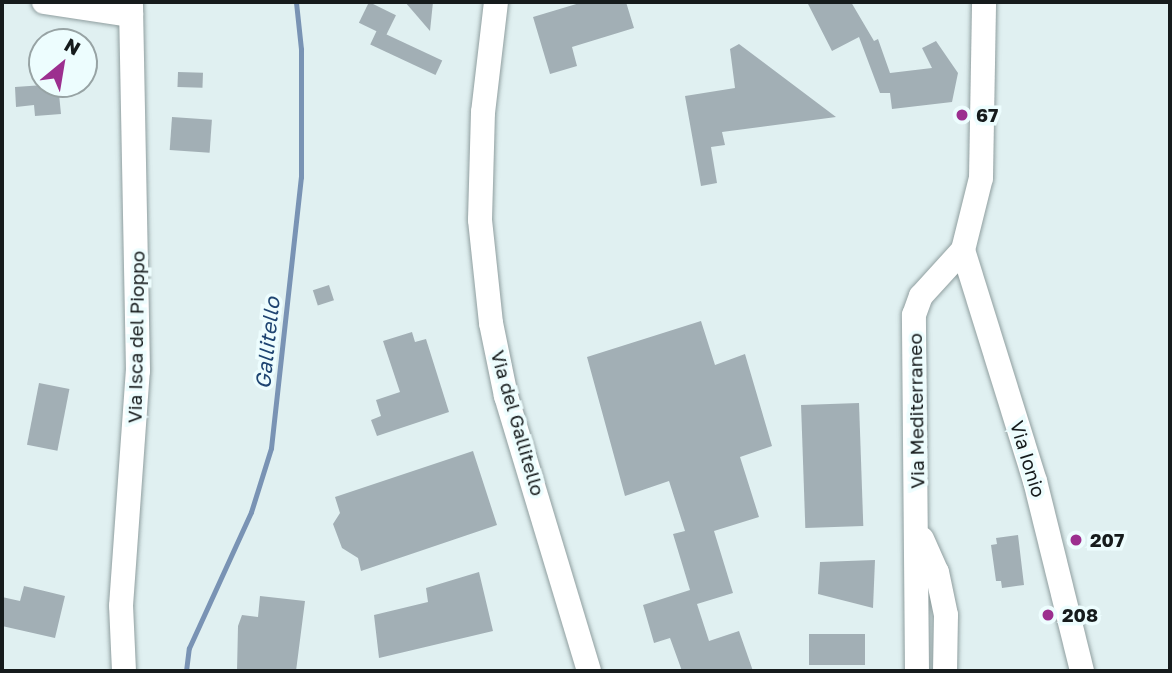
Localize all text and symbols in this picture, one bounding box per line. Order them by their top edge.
north arrow [28,28,98,98]
text: N [61,33,85,60]
place label: 67 [976,104,998,126]
marker: 67 [954,107,970,123]
street label: Via Isca del Pioppo [123,251,149,423]
water label: Gallitello [250,296,284,390]
street label: Via Mediterraneo [903,333,929,489]
street label: Via del Gallitello [486,348,550,498]
street label: Via Ionio [1006,418,1050,500]
place label: 207 [1090,529,1124,551]
marker: 207 [1068,532,1084,548]
place label: 208 [1062,604,1098,626]
marker: 208 [1040,607,1056,623]

